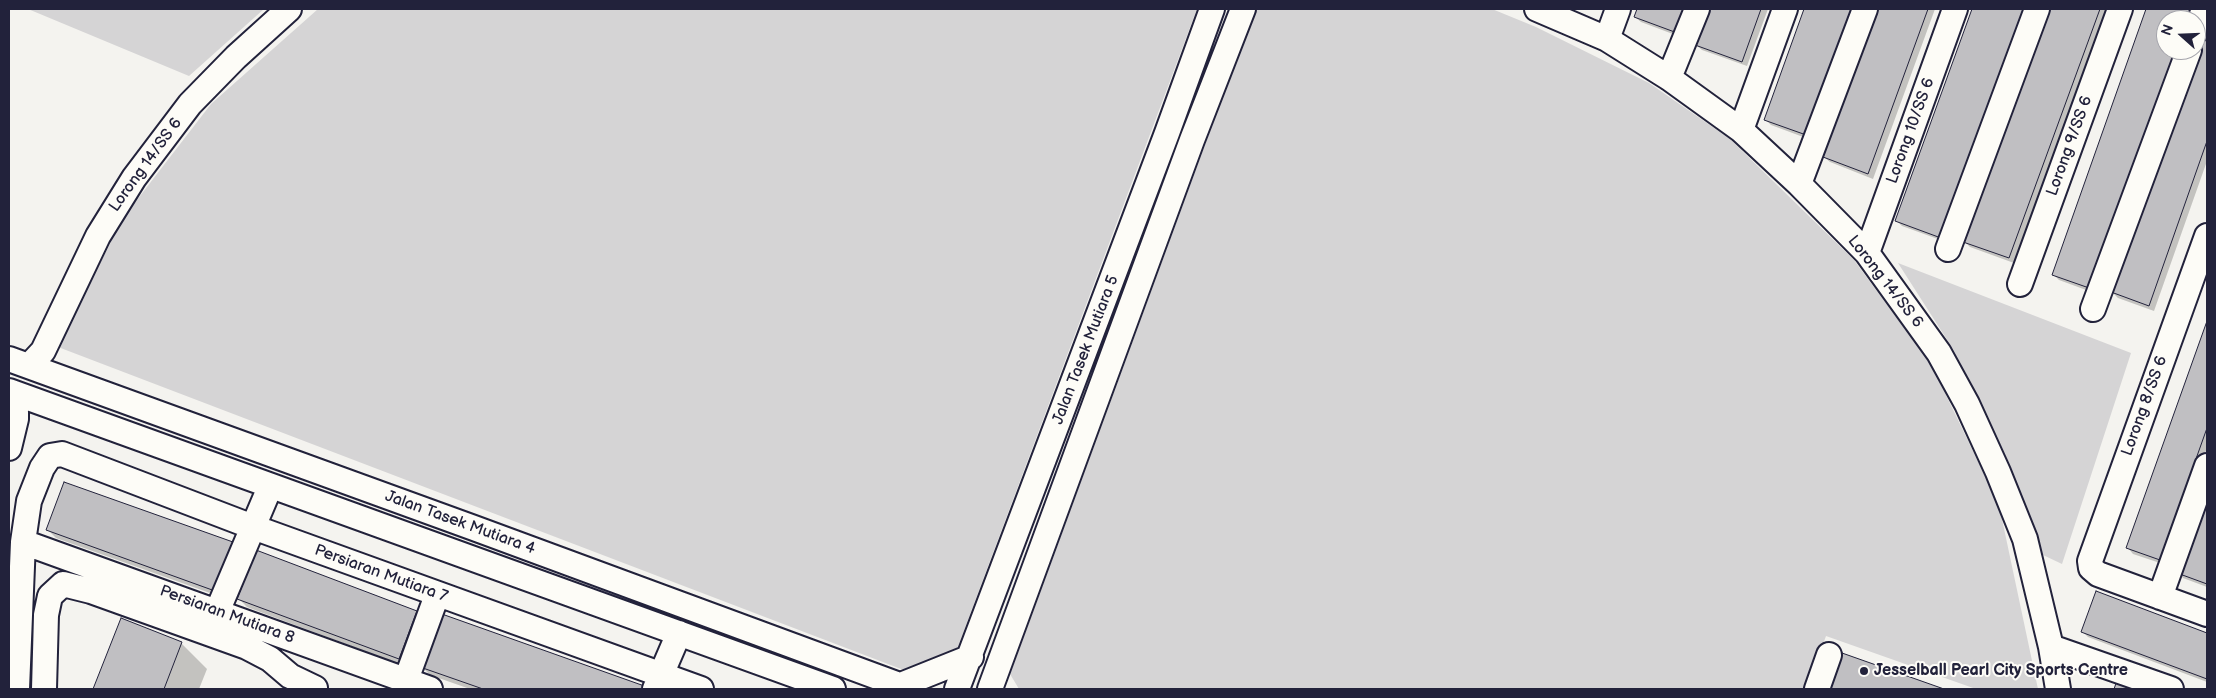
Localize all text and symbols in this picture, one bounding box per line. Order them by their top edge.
north arrow [2156,10,2206,60]
text: N [2158,22,2177,38]
street label: Lorong 10/SS 6 [1883,75,1939,187]
street label: Lorong 9/SS 6 [2043,93,2097,199]
street label: Lorong 14/SS 6 [105,114,187,216]
street label: Lorong 14/SS 6 [1843,232,1927,332]
street label: Jalan Tasek Mutiara 5 [1049,273,1123,427]
street label: Lorong 8/SS 6 [2118,353,2172,459]
street label: Jalan Tasek Mutiara 4 [382,487,538,559]
street label: Persiaran Mutiara 7 [312,541,450,607]
street label: Persiaran Mutiara 8 [157,582,297,648]
place label: Jesselball Pearl City Sports Centre [1874,661,2128,681]
marker: Jesselball Pearl City Sports Centre [1858,665,1870,677]

